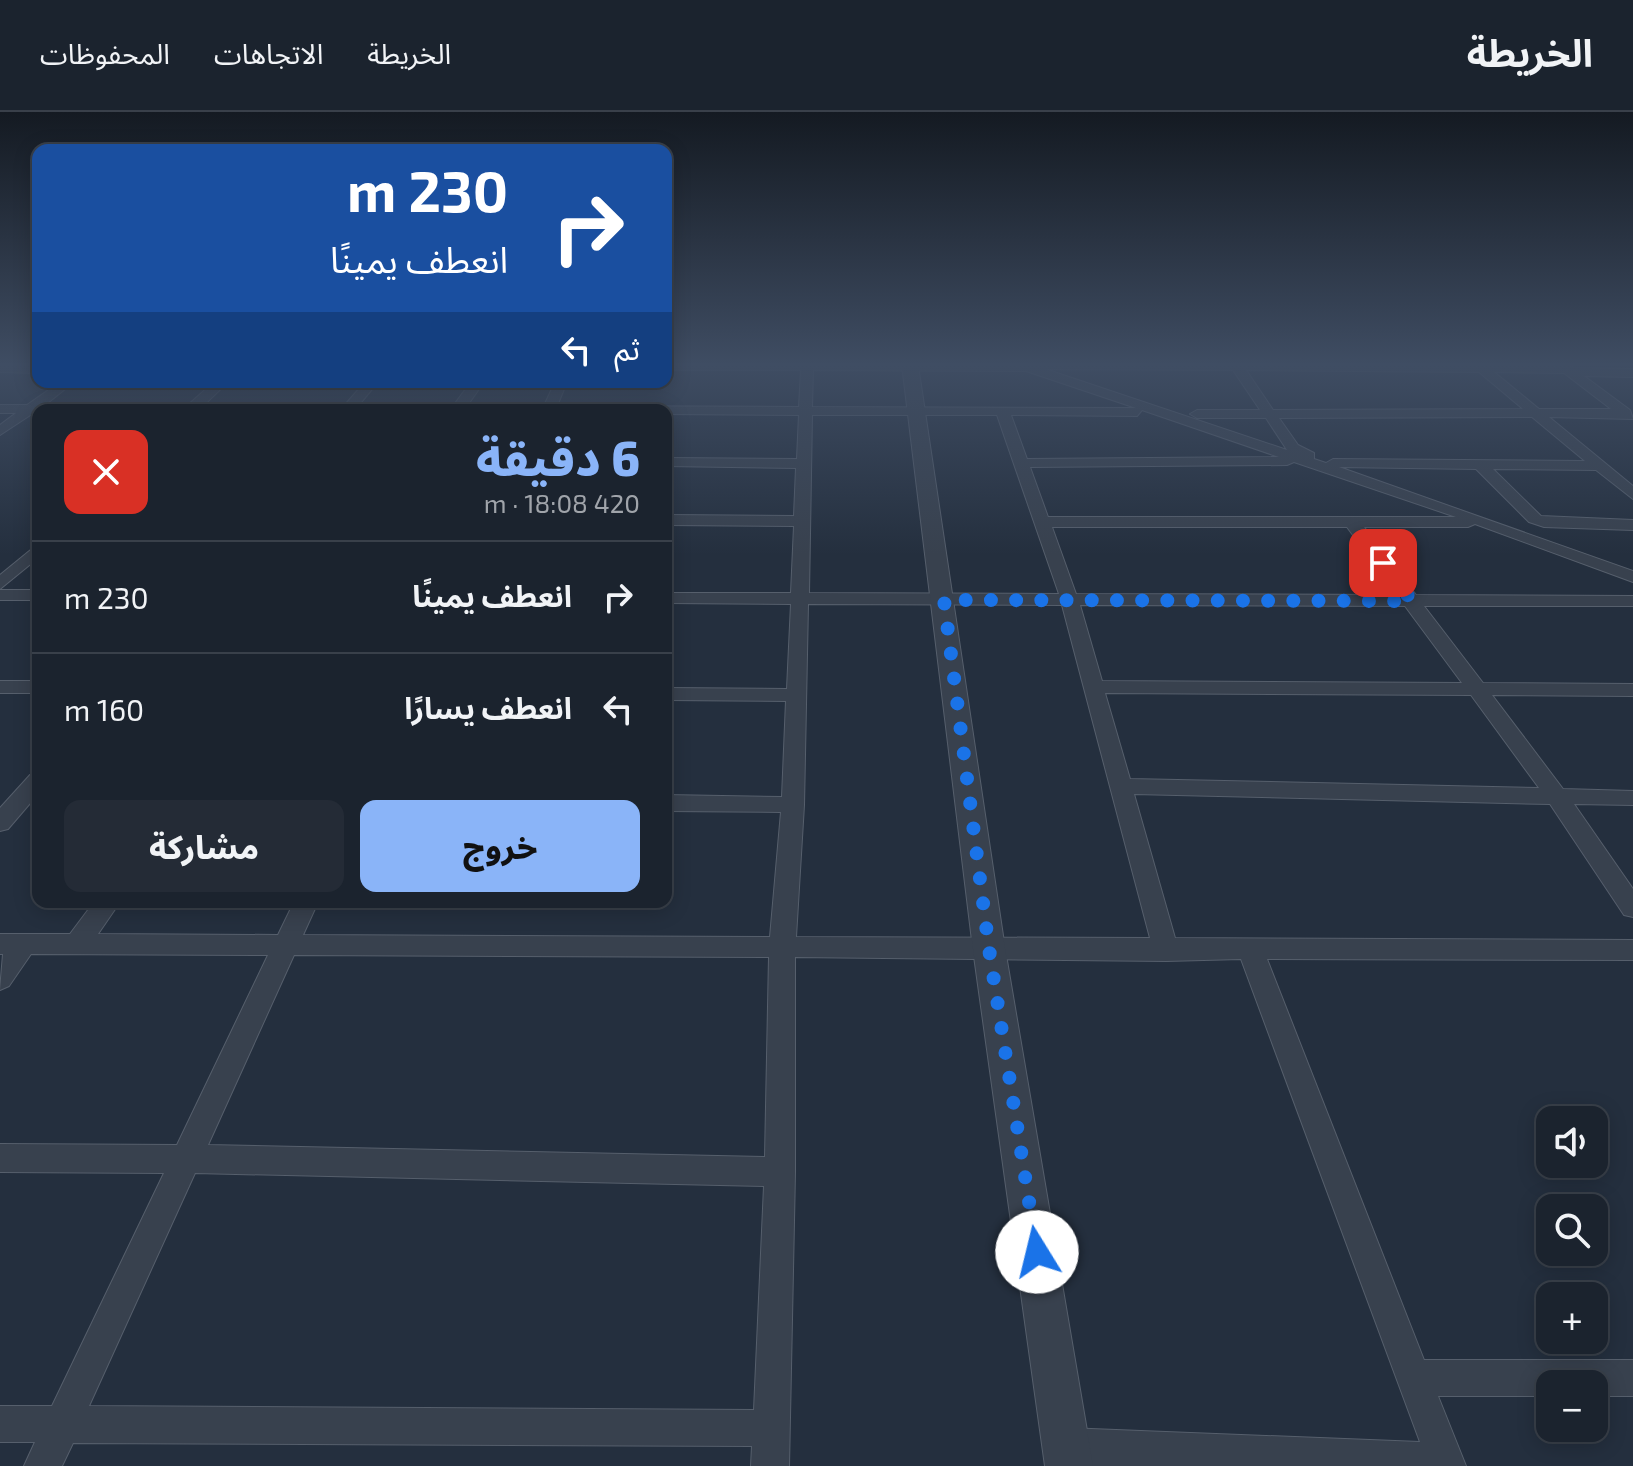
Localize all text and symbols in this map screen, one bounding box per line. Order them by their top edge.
text: الخريطة [1467,29,1593,75]
text: المحفوظات [40,36,170,70]
text: الاتجاهات [214,36,323,70]
text: الخريطة [367,36,451,70]
text: 230 m [347,156,508,223]
icon: right [536,176,640,280]
text: انعطف يمينًا [330,237,508,280]
icon: left [554,328,598,372]
text: ثم [614,330,640,366]
text: 6 دقيقة [476,428,640,486]
button: close [64,430,148,514]
text: 420 m · 18:08 [484,487,640,518]
pin [1349,529,1417,597]
icon: arrive [1361,541,1405,585]
icon: right [596,575,640,619]
text: انعطف يمينًا [412,577,572,613]
text: 230 m [64,579,149,615]
icon: left [596,687,640,731]
text: انعطف يسارًا [404,689,572,725]
text: 160 m [64,691,144,727]
button: مشاركة [64,800,344,892]
button: خروج [360,800,640,892]
map controls [1536,1106,1608,1442]
button: sound [1536,1106,1608,1178]
button: search [1536,1194,1608,1266]
position arrow [995,1210,1079,1294]
button: + [1536,1282,1608,1354]
button: − [1536,1370,1608,1442]

